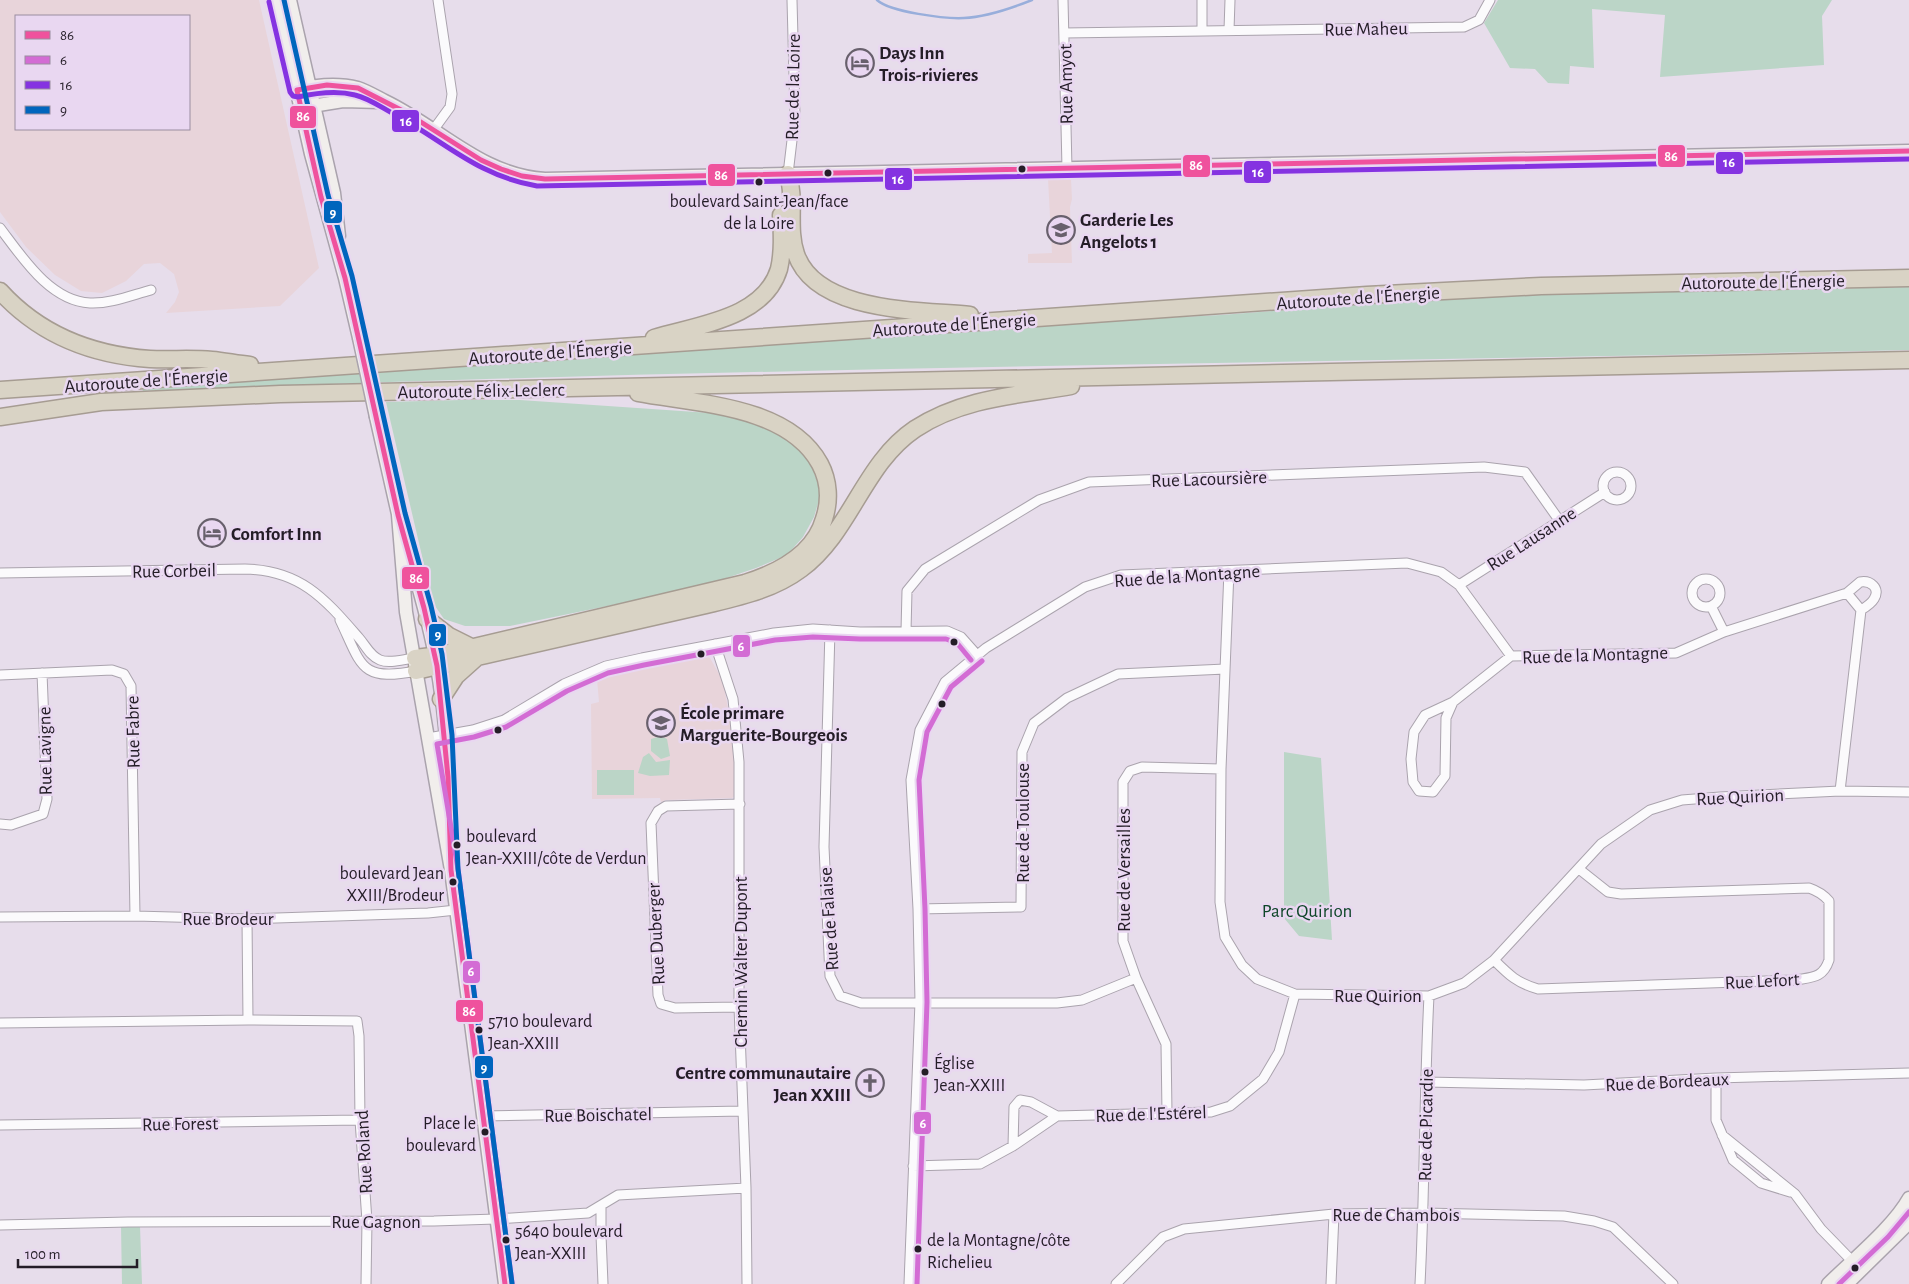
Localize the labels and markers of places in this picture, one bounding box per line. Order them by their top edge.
place label: Days Inn Trois-rivieres [879,44,978,85]
hotel icon: Days Inn Trois-rivieres [845,48,875,78]
unlabelled marker [1017,164,1027,174]
unlabelled marker [823,168,833,178]
marker: boulevard Saint-Jean/face de la Loire [754,177,764,187]
place label: boulevard Saint-Jean/face de la Loire [669,193,849,233]
place label: Garderie Les Angelots 1 [1080,211,1174,252]
school or university icon: Garderie Les Angelots 1 [1046,215,1076,245]
hotel icon: Comfort Inn [197,518,227,548]
place label: Comfort Inn [231,525,322,544]
unlabelled marker [949,637,959,647]
unlabelled marker [696,649,706,659]
unlabelled marker [937,699,947,709]
place label: École primare Marguerite-Bourgeois [680,702,848,745]
school or university icon: École primare Marguerite-Bourgeois [646,708,676,738]
unlabelled marker [493,725,503,735]
place label: boulevard Jean-XXIII/côte de Verdun [466,828,647,868]
marker: boulevard Jean-XXIII/côte de Verdun [452,840,462,850]
place label: boulevard Jean XXIII/Brodeur [339,865,444,905]
marker: boulevard Jean XXIII/Brodeur [448,877,458,887]
place label: 5710 boulevard Jean-XXIII [488,1013,592,1053]
marker: 5710 boulevard Jean-XXIII [474,1025,484,1035]
place label: Église Jean-XXIII [934,1052,1005,1095]
place label: Centre communautaire Jean XXIII [675,1064,851,1105]
marker: Église Jean-XXIII [920,1067,930,1077]
church icon: Centre communautaire Jean XXIII [855,1068,885,1098]
place label: Place le boulevard [405,1115,476,1155]
marker: Place le boulevard [480,1127,490,1137]
place label: 5640 boulevard Jean-XXIII [515,1223,623,1263]
place label: de la Montagne/côte Richelieu [927,1232,1070,1272]
marker: 5640 boulevard Jean-XXIII [501,1235,511,1245]
marker: de la Montagne/côte Richelieu [913,1244,923,1254]
unlabelled marker [1850,1263,1860,1273]

